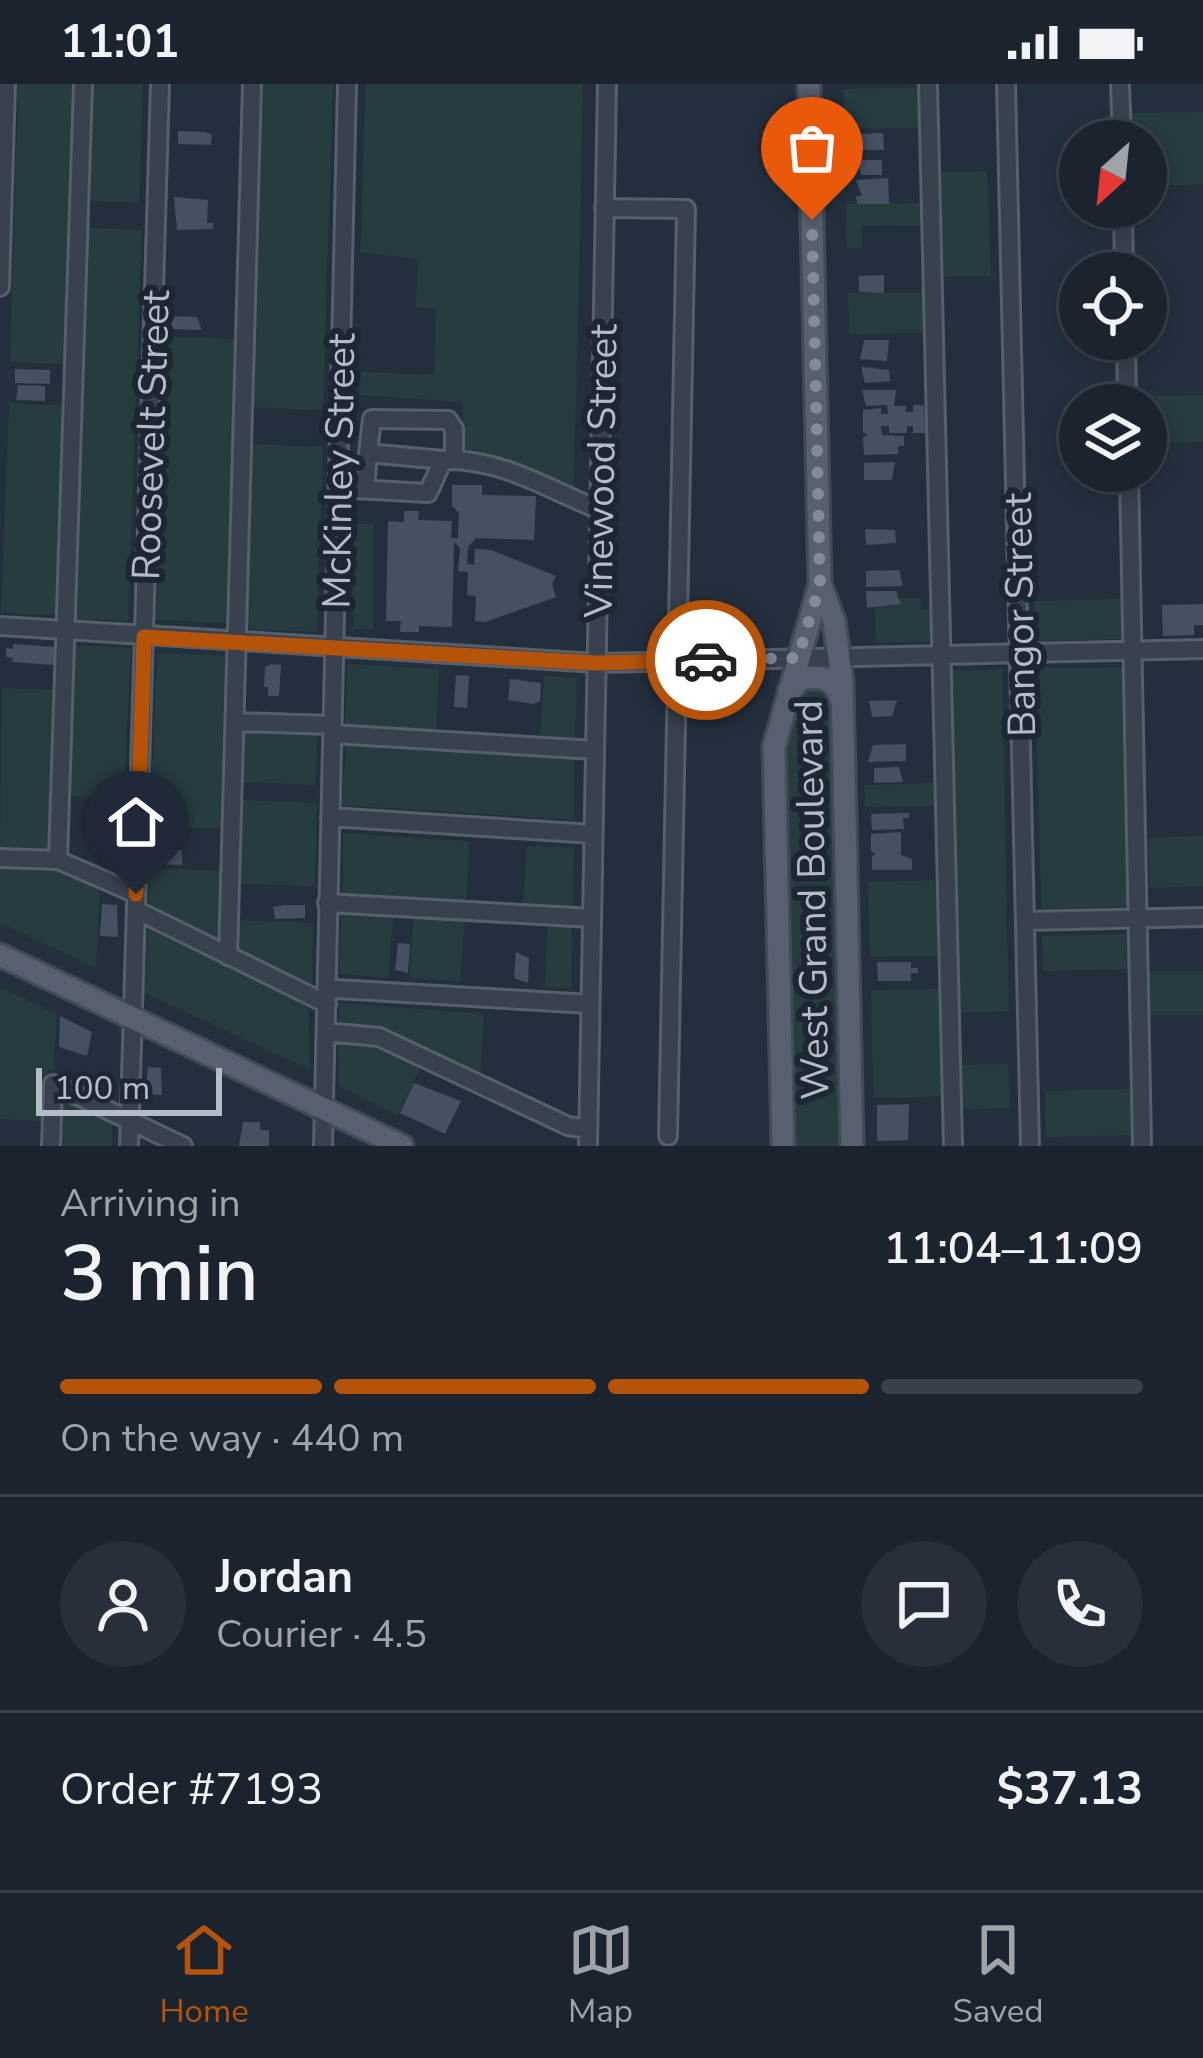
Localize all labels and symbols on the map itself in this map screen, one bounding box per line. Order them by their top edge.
pin [761,97,863,220]
north arrow [1059,120,1167,228]
street label: Roosevelt Street [120,289,183,581]
street label: Vinewood Street [572,323,631,619]
street label: McKinley Street [311,333,368,609]
street label: Bangor Street [992,492,1049,737]
courier [646,600,766,720]
street label: West Grand Boulevard [783,700,842,1100]
pin [85,771,187,894]
scale bar [36,1062,222,1115]

